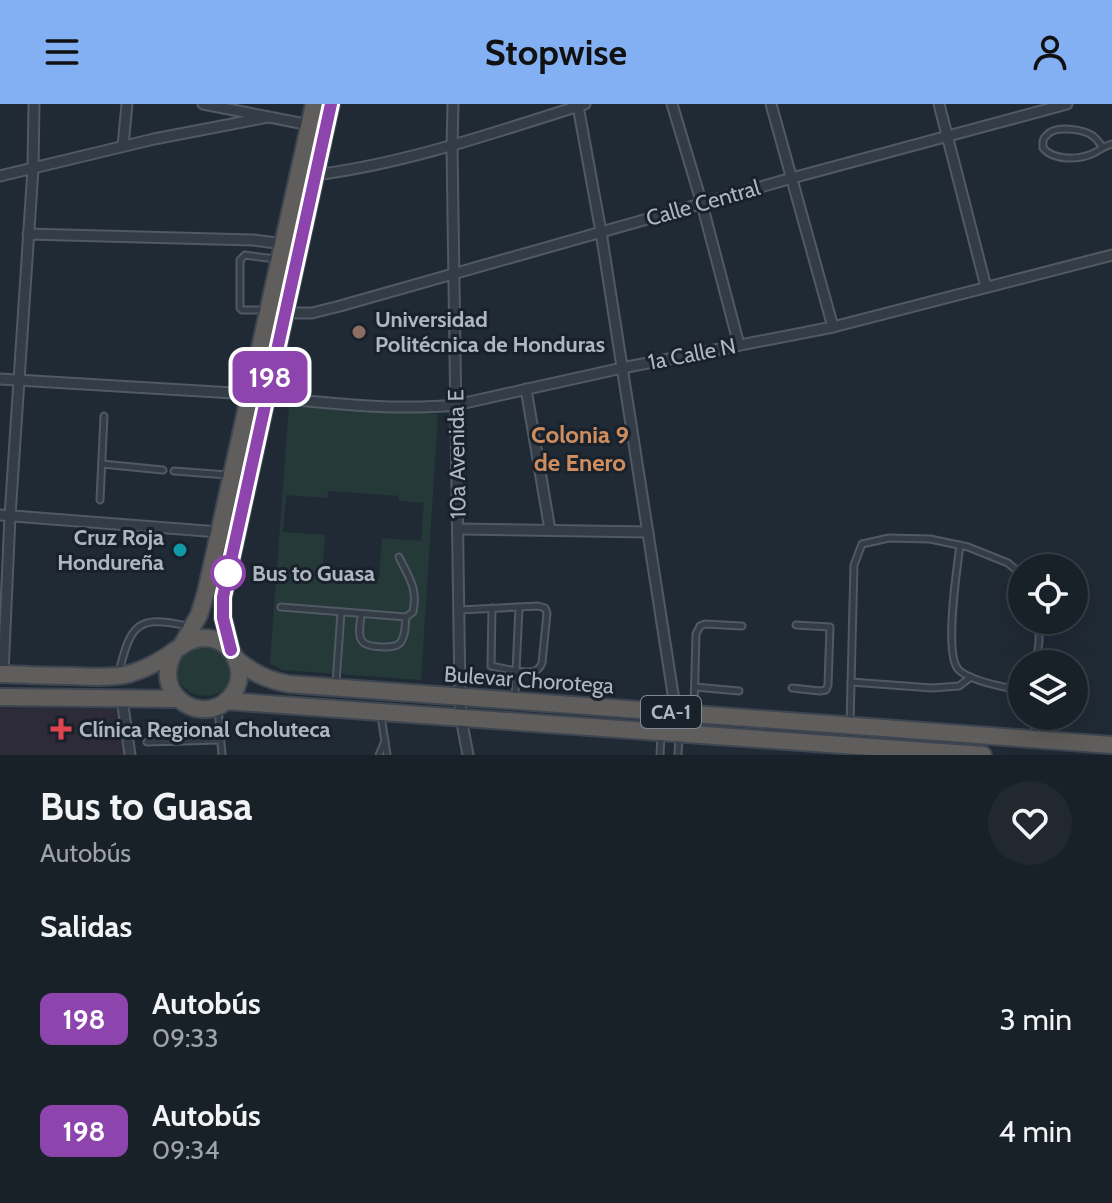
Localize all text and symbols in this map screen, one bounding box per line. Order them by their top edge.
icon: menu [40,30,84,74]
text: Stopwise [485,30,627,74]
icon: person [1028,30,1072,74]
street label: Calle Central [643,174,764,232]
place label: Universidad Politécnica de Honduras [375,306,605,358]
marker: Universidad Politécnica de Honduras [350,323,368,341]
street label: 1a Calle N [646,332,738,376]
line badge: 198 [224,351,316,403]
text: 198 [249,360,291,394]
street label: 10a Avenida E [442,389,472,519]
district label: Colonia 9 de Enero [531,420,629,477]
place label: Cruz Roja Hondureña [57,524,164,576]
marker: Cruz Roja Hondureña [171,541,189,559]
map controls [1008,554,1088,730]
button: locate [1008,554,1088,634]
marker: Bus to Guasa [211,556,245,590]
place label: Bus to Guasa [252,560,375,587]
button: layers [1008,650,1088,730]
street label: Bulevar Chorotega [443,661,615,699]
road number: CA-1 [641,696,701,728]
place label: Clínica Regional Choluteca [79,716,330,743]
marker: Clínica Regional Choluteca [50,718,72,740]
button: heart [988,781,1072,865]
text: Bus to Guasa [40,783,252,830]
text: Autobús [40,837,131,869]
text: Salidas [40,908,132,945]
text: Autobús [152,985,261,1022]
text: 3 min [1000,1001,1072,1038]
text: 198 [63,1002,105,1036]
text: 09:33 [152,1022,218,1054]
text: Autobús [152,1097,261,1134]
text: 4 min [998,1113,1072,1150]
text: 198 [63,1114,105,1148]
text: 09:34 [152,1134,219,1166]

